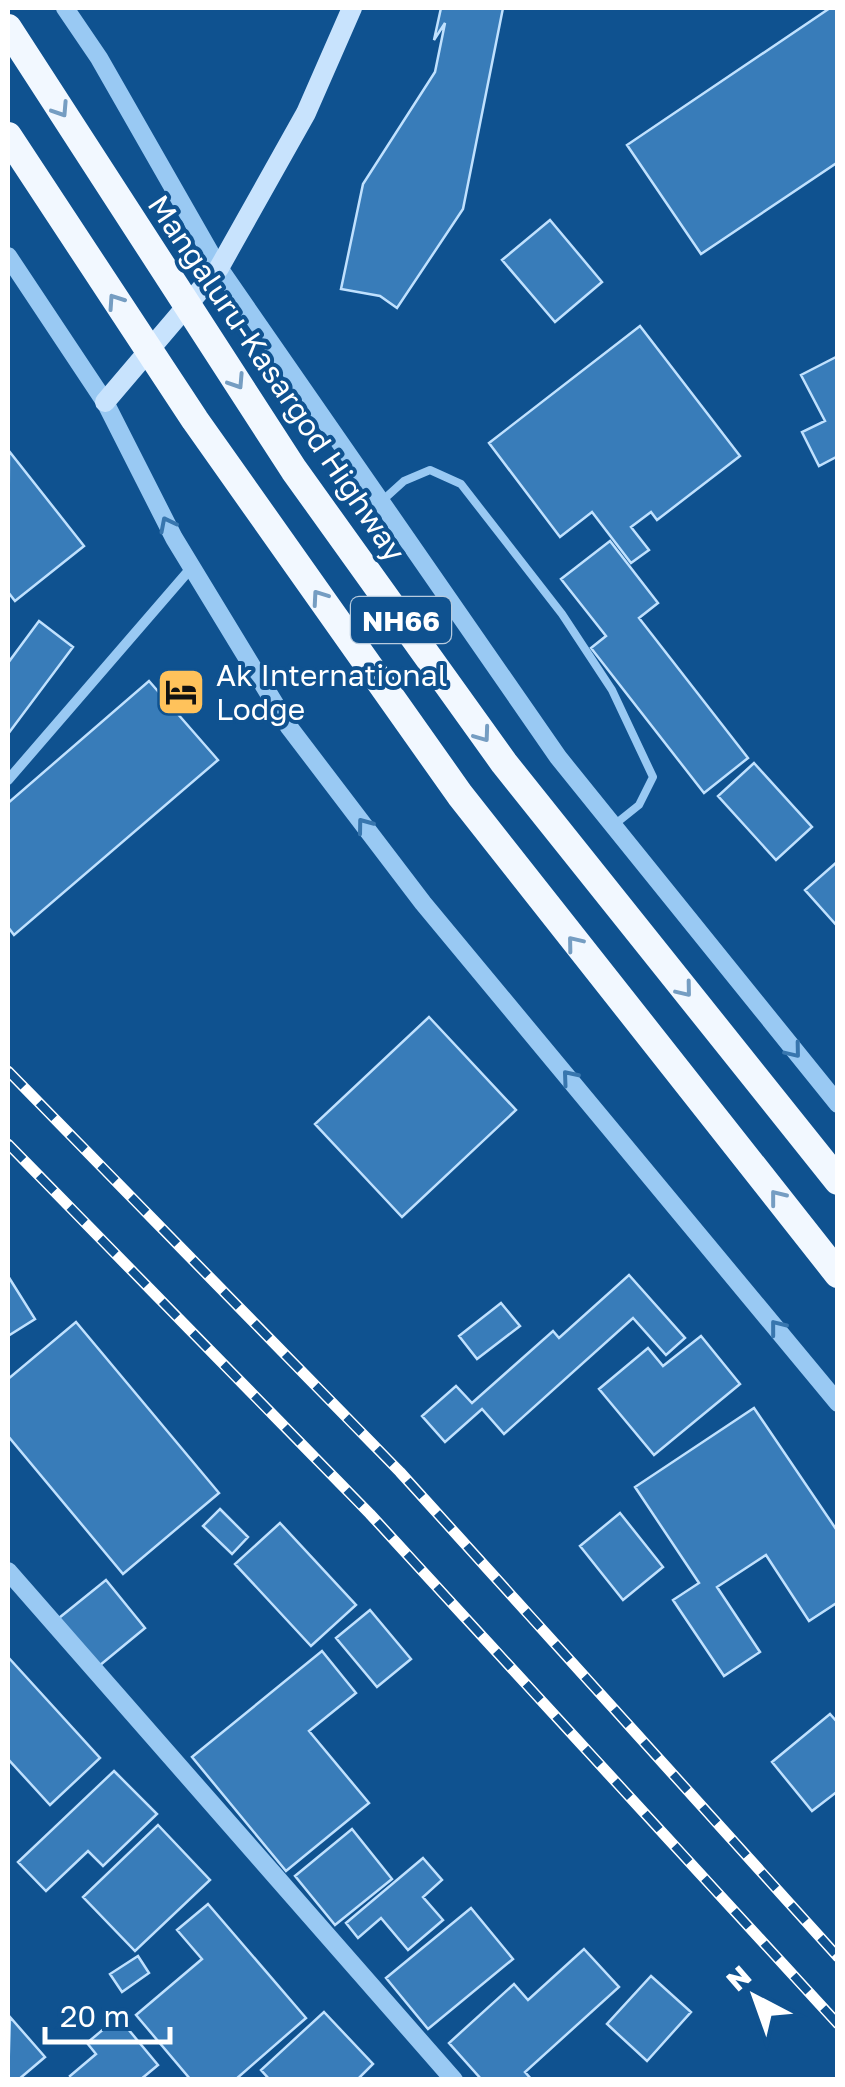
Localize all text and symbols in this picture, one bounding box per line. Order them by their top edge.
one-way arrow [48,99,67,117]
street label: Mangaluru-Kasargod Highway [141,188,413,568]
one-way arrow [108,294,127,312]
one-way arrow [225,372,244,390]
one-way arrow [160,517,179,535]
one-way arrow [313,590,331,609]
road number: NH66 [351,597,451,643]
place label: Ak International Lodge [216,657,447,727]
hotel icon: Ak International Lodge [155,666,207,718]
one-way arrow [472,724,489,742]
one-way arrow [358,818,375,836]
one-way arrow [568,937,586,955]
one-way arrow [673,979,691,997]
one-way arrow [782,1039,800,1057]
one-way arrow [563,1071,581,1089]
one-way arrow [771,1191,789,1209]
one-way arrow [771,1320,789,1338]
north arrow [705,1947,805,2047]
text: N [719,1958,757,1997]
scale bar [45,1982,170,2044]
text: 20 m [60,1998,130,2034]

